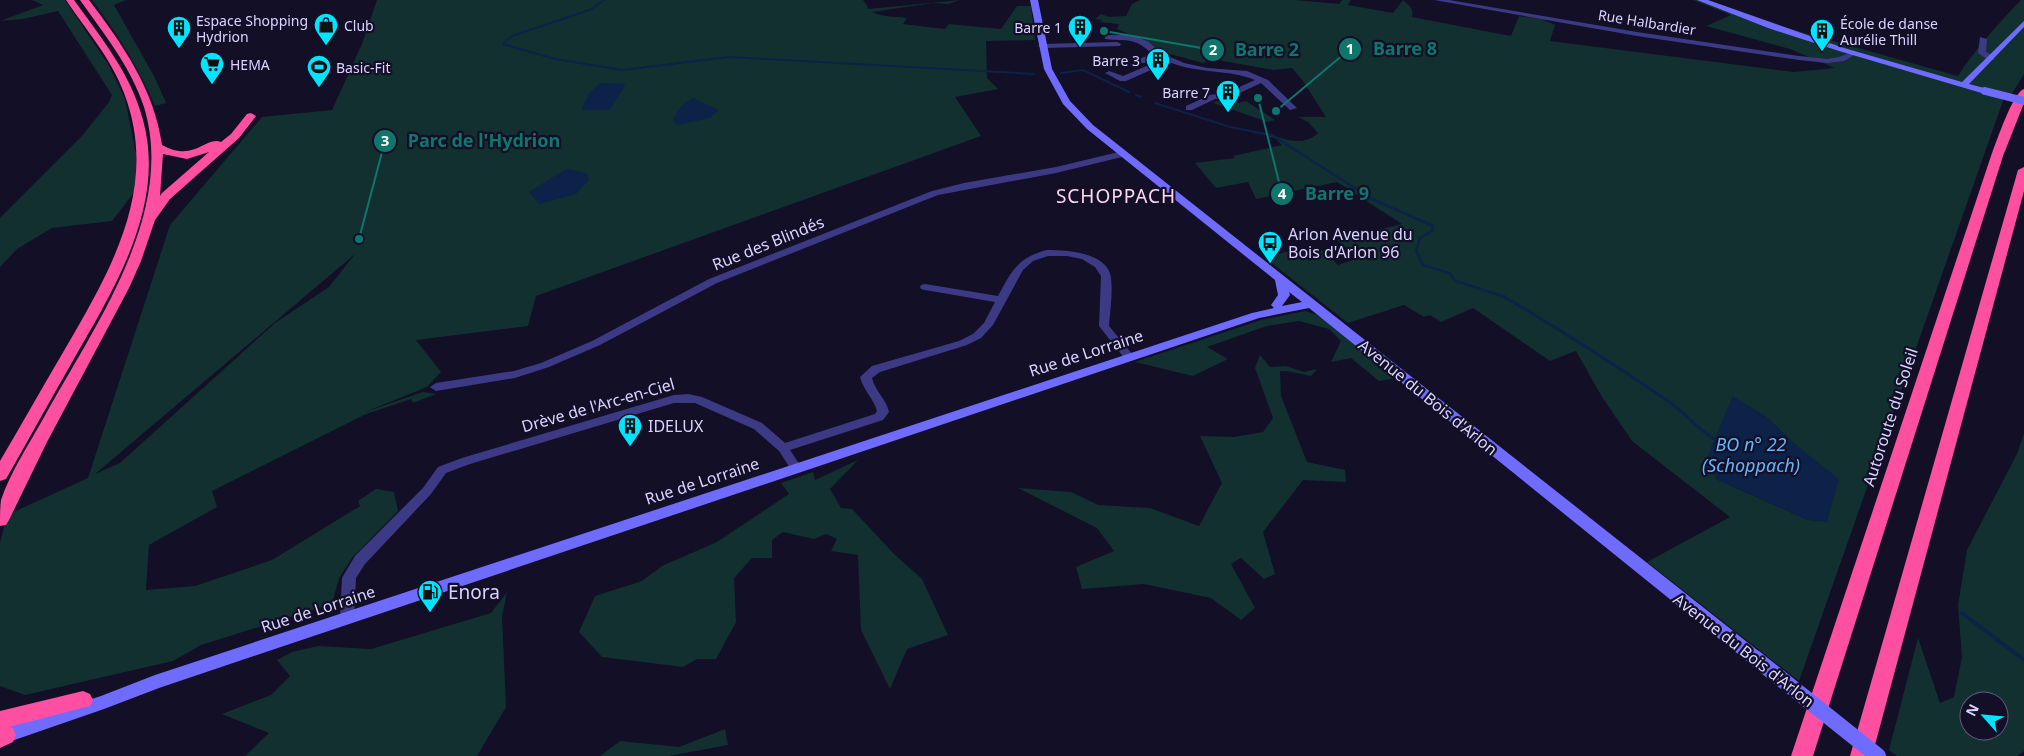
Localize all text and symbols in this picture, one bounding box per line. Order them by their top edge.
street label: Rue Halbardier [1597,5,1697,39]
place label: Espace Shopping Hydrion [196,11,308,46]
shop icon: Club [313,12,339,46]
building icon: Barre 1 [1067,14,1093,48]
place label: École de danse Aurélie Thill [1840,14,1938,49]
building icon: Espace Shopping Hydrion [166,15,192,49]
place label: Club [344,16,374,35]
place label: Barre 1 [1014,18,1062,37]
building icon: École de danse Aurélie Thill [1809,18,1835,52]
callout: Barre 8 [1338,32,1447,65]
callout: Barre 2 [1200,33,1309,66]
text: Barre 8 [1373,36,1437,60]
text: Barre 2 [1235,37,1299,61]
text: 1 [1346,38,1354,58]
text: 2 [1209,39,1218,59]
building icon: Barre 3 [1145,47,1171,81]
supermarket icon: HEMA [199,51,225,85]
place label: Barre 3 [1092,51,1140,70]
sports icon: Basic-Fit [306,54,332,88]
place label: HEMA [230,55,270,74]
place label: Basic-Fit [336,58,390,77]
building icon: Barre 7 [1215,79,1241,113]
place label: Barre 7 [1162,83,1210,102]
callout: Parc de l'Hydrion [373,124,570,157]
text: Parc de l'Hydrion [408,128,560,152]
text: 3 [381,130,389,150]
callout: Barre 9 [1269,177,1379,210]
text: Barre 9 [1305,181,1369,205]
district label: SCHOPPACH [1056,183,1176,209]
text: 4 [1278,183,1287,203]
street label: Rue des Blindés [709,211,827,275]
place label: Arlon Avenue du Bois d'Arlon 96 [1288,223,1413,263]
bus stop icon: Arlon Avenue du Bois d'Arlon 96 [1257,230,1283,264]
street label: Rue de Lorraine [1026,324,1146,382]
street label: Avenue du Bois d'Arlon [1354,334,1502,460]
street label: Autoroute du Soleil [1857,345,1923,489]
street label: Drève de l'Arc-en-Ciel [519,373,677,437]
building icon: IDELUX [617,413,643,447]
place label: IDELUX [648,415,704,437]
water label: BO n° 22 (Schoppach) [1702,432,1800,477]
street label: Rue de Lorraine [642,452,762,510]
fuel station icon: Enora [417,579,443,613]
place label: Enora [448,579,500,605]
street label: Rue de Lorraine [258,580,378,638]
street label: Avenue du Bois d'Arlon [1669,588,1819,712]
north arrow [1959,691,2009,741]
text: N [1961,700,1983,719]

